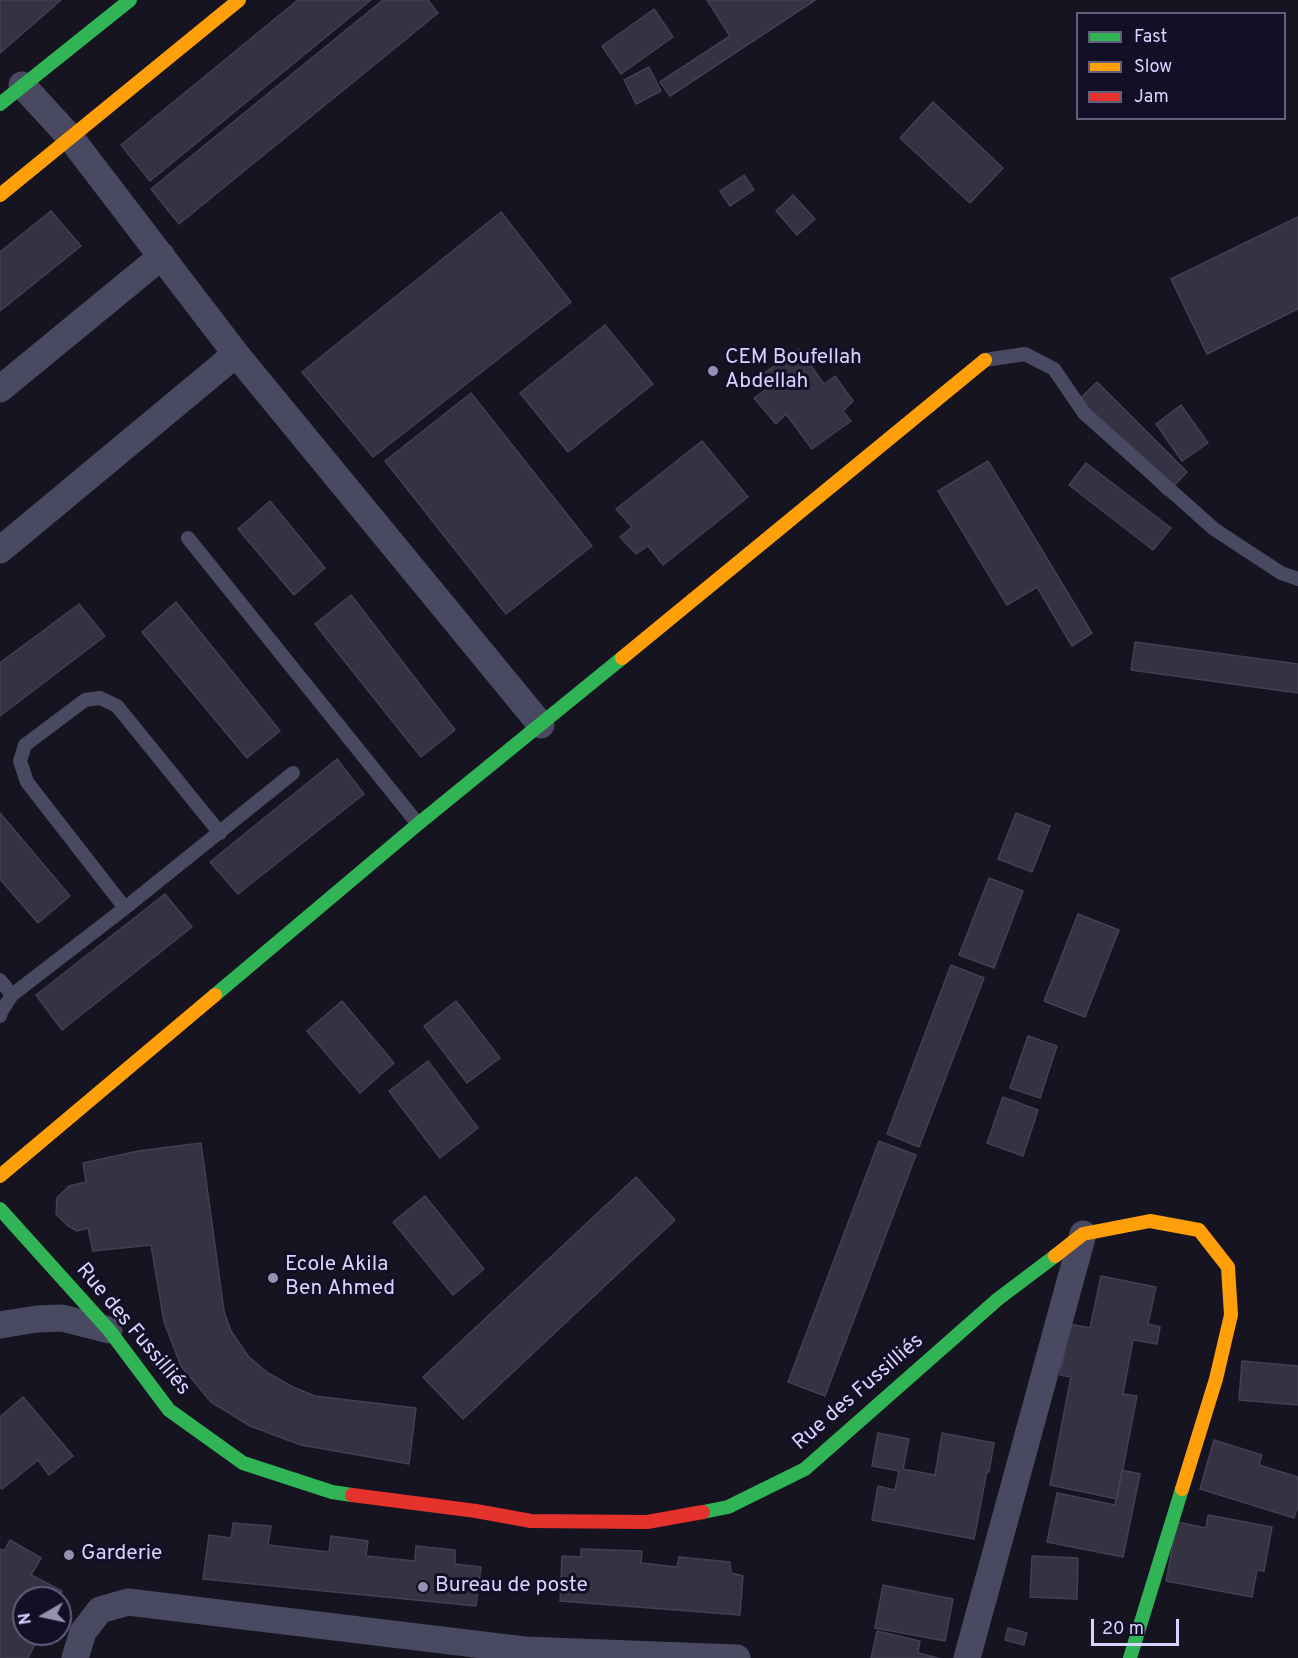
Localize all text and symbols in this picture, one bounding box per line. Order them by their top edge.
legend [1076,12,1286,120]
text: Fast [1134,26,1167,49]
text: Slow [1134,56,1172,79]
text: Jam [1134,86,1169,109]
place label: CEM Boufellah Abdellah [725,346,862,396]
marker: CEM Boufellah Abdellah [706,364,720,378]
place label: Ecole Akila Ben Ahmed [285,1253,395,1303]
street label: Rue des Fussilliés [69,1259,195,1401]
marker: Ecole Akila Ben Ahmed [266,1271,280,1285]
street label: Rue des Fussilliés [789,1329,929,1457]
place label: Garderie [81,1542,162,1568]
marker: Garderie [62,1548,76,1562]
place label: Bureau de poste [435,1574,588,1600]
marker: Bureau de poste [416,1580,430,1594]
north arrow [12,1586,72,1646]
scale bar [1094,1607,1182,1645]
text: N [15,1611,37,1626]
text: 20 m [1102,1618,1144,1641]

